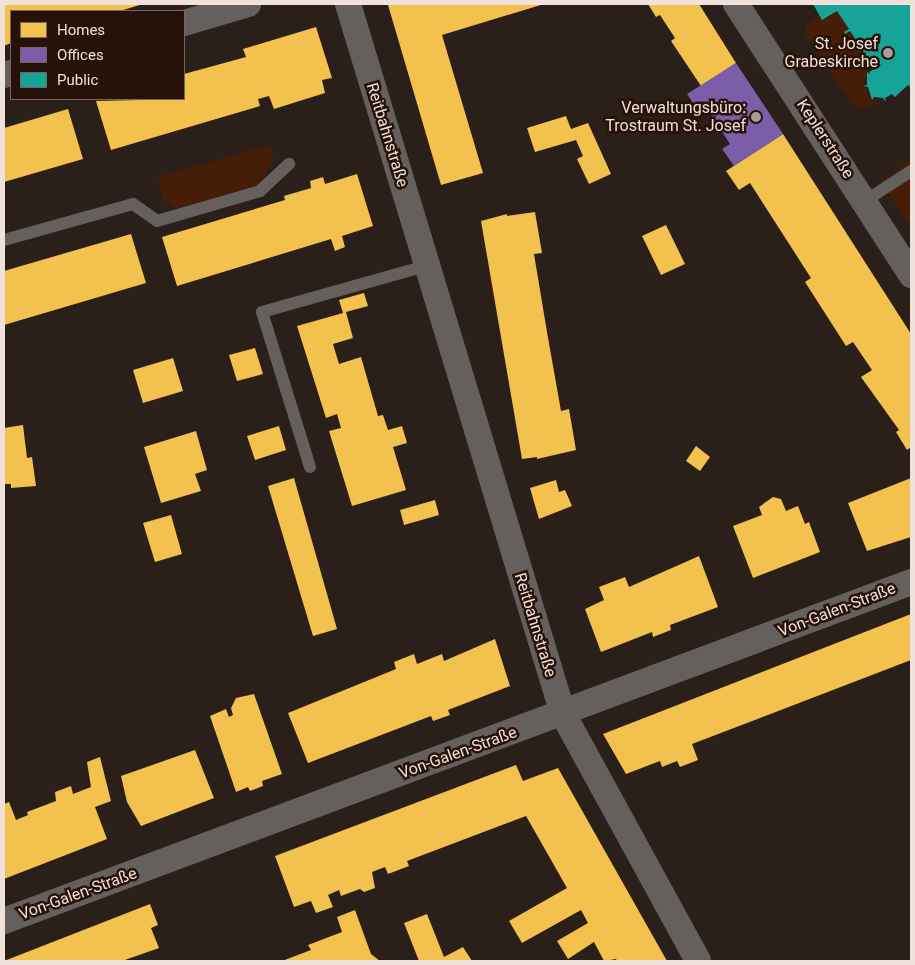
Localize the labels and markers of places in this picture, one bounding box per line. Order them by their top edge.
place label: St. Josef Grabeskirche [785,34,878,72]
marker: St. Josef Grabeskirche [882,47,894,59]
place label: Verwaltungsbüro: Trostraum St. Josef [605,98,746,136]
marker: Verwaltungsbüro: Trostraum St. Josef [750,111,762,123]

